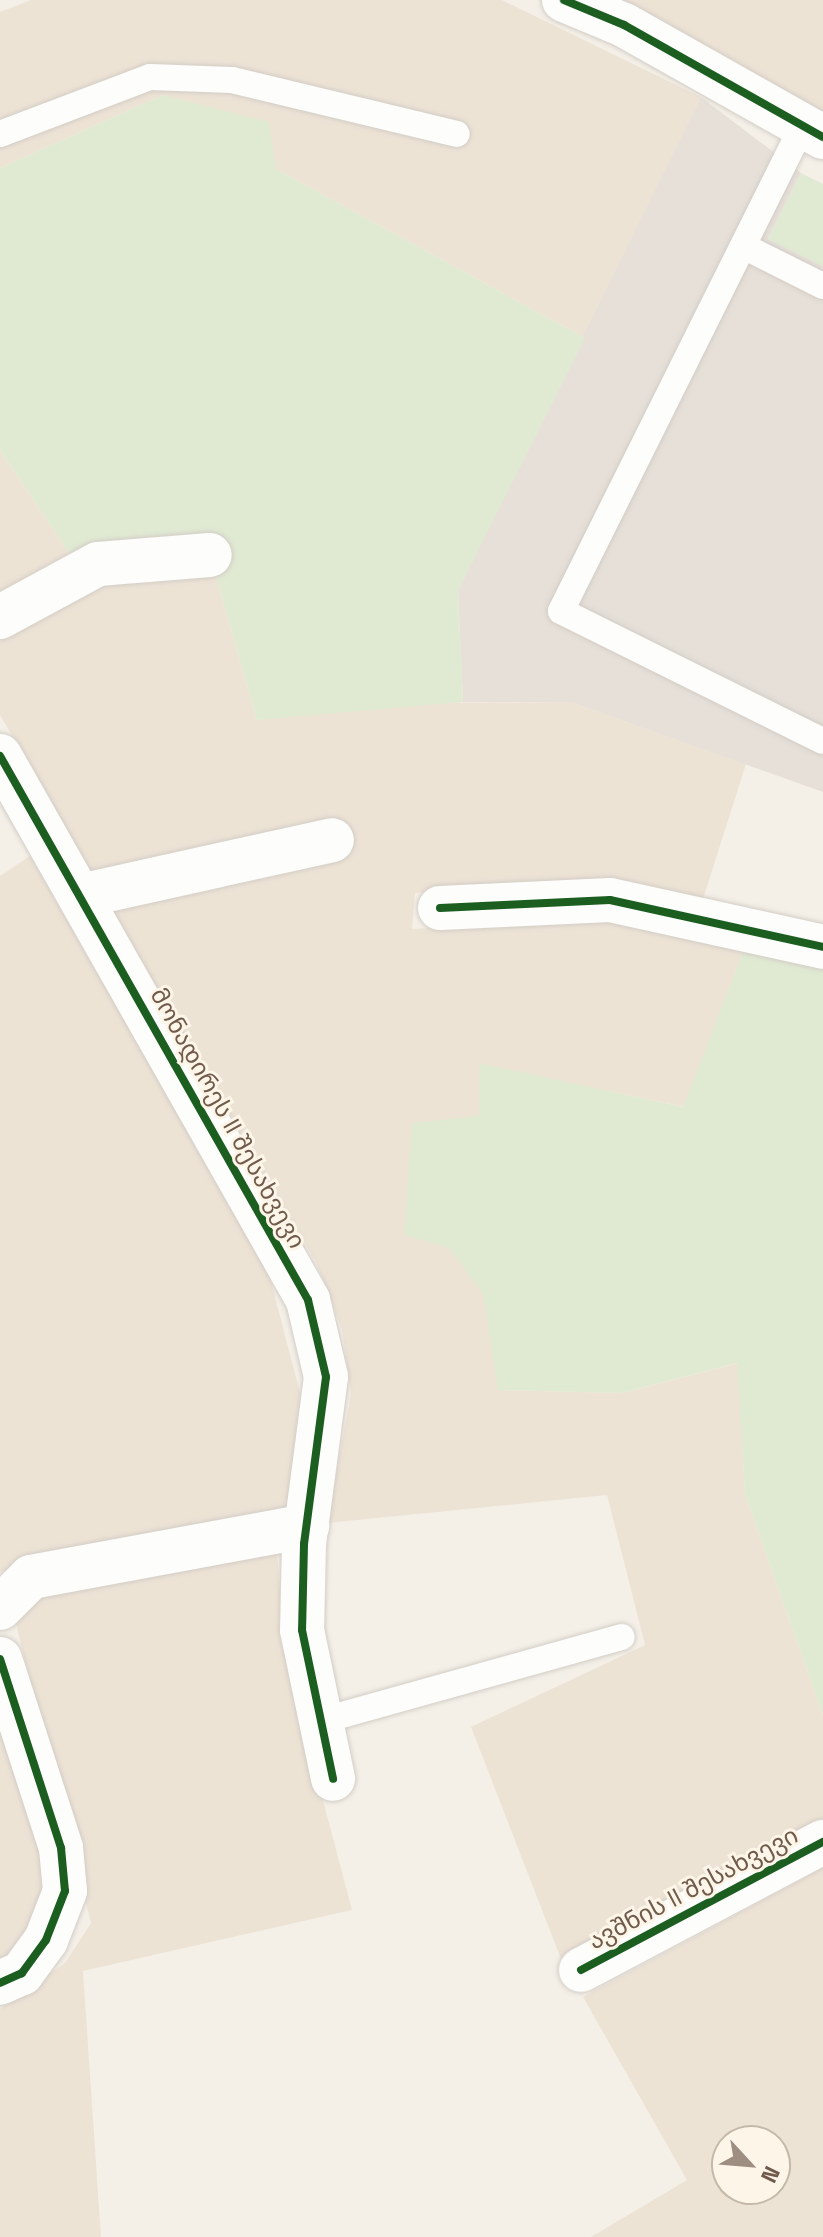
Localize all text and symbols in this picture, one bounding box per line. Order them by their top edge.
street label: მონადირეს II შესახვევი [144,983,312,1253]
street label: ავშნის II შესახვევი [583,1821,803,1955]
north arrow [711,2125,791,2205]
text: N [755,2162,787,2187]

